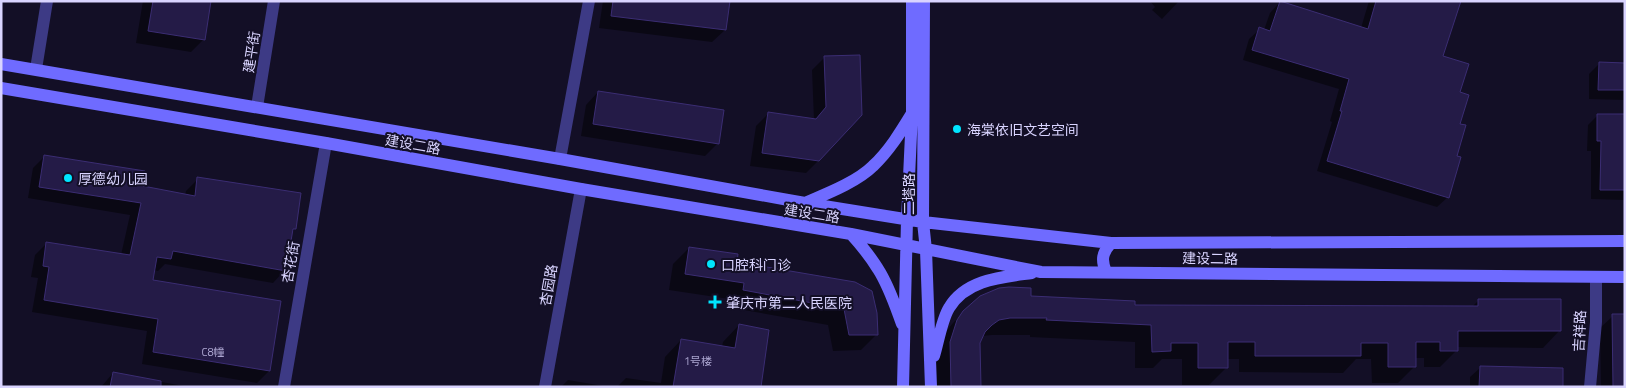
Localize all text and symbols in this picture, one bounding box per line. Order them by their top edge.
street label: 建平街 [237,30,265,74]
place label: 海棠依旧文艺空间 [967,119,1079,140]
marker: 海棠依旧文艺空间 [951,123,963,135]
street label: 建设二路 [384,129,442,159]
place label: 厚德幼儿园 [78,168,148,189]
marker: 厚德幼儿园 [62,172,74,184]
street label: 二塔路 [898,173,919,215]
street label: 建设二路 [783,198,841,228]
street label: 杏花街 [276,239,304,285]
street label: 建设二路 [1182,247,1238,269]
place label: 口腔科门诊 [721,254,791,275]
marker: 口腔科门诊 [705,258,717,270]
street label: 杏园路 [534,262,562,308]
place label: 肇庆市第二人民医院 [726,292,852,313]
marker: 肇庆市第二人民医院 [708,295,722,309]
street label: 吉祥路 [1567,309,1591,353]
house number: C8幢 [201,344,225,360]
house number: 1号楼 [684,353,712,369]

